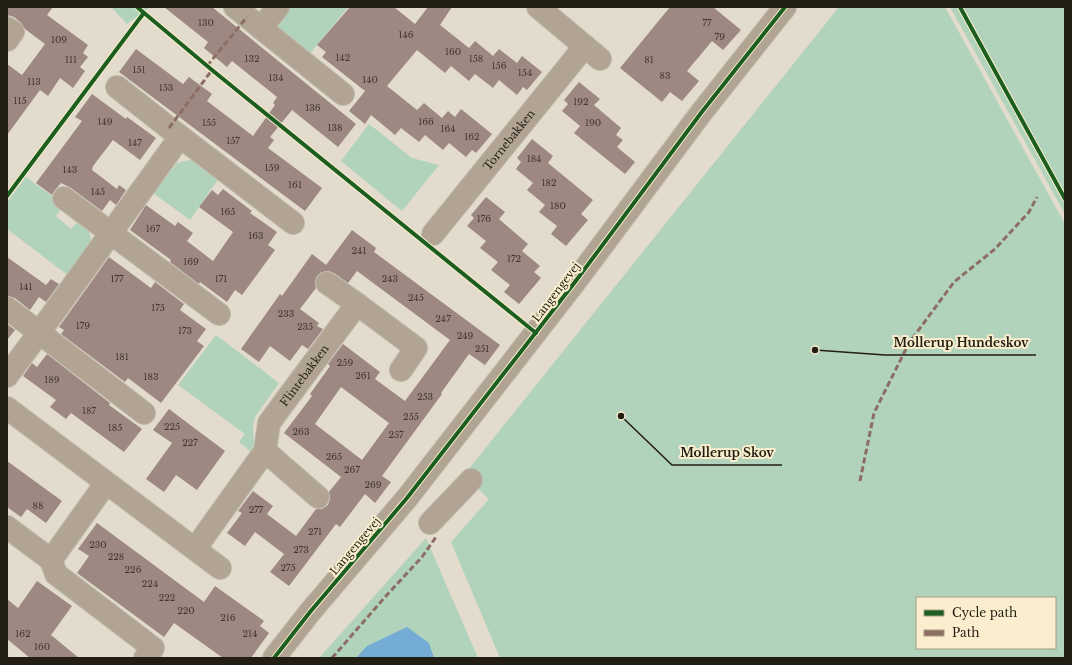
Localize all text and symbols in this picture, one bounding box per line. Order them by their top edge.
house number: 130 [198,17,214,28]
house number: 77 [702,17,712,28]
house number: 146 [398,29,414,40]
house number: 79 [715,31,725,42]
house number: 109 [51,34,67,45]
house number: 160 [445,46,461,57]
house number: 142 [336,52,350,63]
house number: 132 [244,53,260,64]
house number: 158 [469,53,483,64]
house number: 111 [65,54,77,65]
house number: 81 [644,54,654,65]
house number: 156 [492,60,507,71]
house number: 151 [132,64,146,75]
house number: 154 [518,67,532,78]
house number: 83 [660,70,671,81]
house number: 134 [269,72,283,83]
house number: 140 [362,74,378,85]
house number: 113 [27,76,41,87]
house number: 153 [159,82,173,93]
house number: 115 [13,95,27,106]
house number: 192 [573,96,589,107]
house number: 136 [305,102,321,113]
street label: Tornebakken [480,106,538,173]
house number: 149 [97,116,113,127]
house number: 166 [418,116,434,127]
house number: 155 [202,117,216,128]
house number: 190 [585,117,601,128]
house number: 138 [327,122,343,133]
house number: 164 [440,123,456,134]
house number: 162 [464,131,480,142]
house number: 157 [226,135,240,146]
house number: 147 [128,137,142,148]
house number: 184 [527,153,541,164]
house number: 159 [265,162,280,173]
house number: 143 [63,164,77,175]
house number: 182 [541,177,557,188]
house number: 161 [288,179,302,190]
house number: 145 [91,186,105,197]
house number: 180 [550,200,566,211]
house number: 165 [221,206,235,217]
house number: 176 [477,213,491,224]
house number: 167 [146,223,161,234]
house number: 163 [248,230,264,241]
house number: 241 [352,245,366,256]
house number: 172 [507,253,521,264]
house number: 169 [183,256,199,267]
street label: Langengevej [529,259,583,325]
house number: 177 [110,273,124,284]
house number: 171 [215,273,227,284]
house number: 243 [382,273,398,284]
house number: 141 [19,281,33,292]
house number: 245 [408,292,424,303]
house number: 175 [151,302,165,313]
house number: 233 [278,308,294,319]
house number: 247 [435,313,451,324]
house number: 179 [76,320,90,331]
house number: 235 [297,321,313,332]
house number: 173 [178,325,192,336]
house number: 249 [457,330,474,341]
callout: Mollerup Hundeskov [885,331,1036,355]
text: Mollerup Hundeskov [894,335,1029,350]
street label: Flintebakken [277,341,332,409]
house number: 251 [475,343,489,354]
house number: 181 [115,351,129,362]
house number: 259 [337,357,353,368]
house number: 261 [355,370,371,381]
house number: 183 [143,371,159,382]
house number: 189 [44,374,60,385]
house number: 253 [417,391,433,402]
house number: 187 [82,405,96,416]
house number: 255 [403,411,419,422]
house number: 225 [164,421,180,432]
house number: 185 [108,422,122,433]
house number: 263 [293,426,309,437]
house number: 257 [388,429,404,440]
house number: 227 [182,437,198,448]
callout: Mollerup Skov [672,441,782,465]
text: Mollerup Skov [680,445,774,460]
house number: 265 [326,451,342,462]
house number: 267 [344,464,360,475]
house number: 269 [364,479,382,490]
house number: 88 [33,500,43,511]
house number: 277 [249,504,264,515]
street label: Langengevej [327,514,383,578]
house number: 271 [308,526,322,537]
house number: 230 [89,539,107,550]
house number: 273 [293,544,309,555]
house number: 228 [108,551,124,562]
house number: 275 [280,562,296,573]
house number: 226 [125,564,142,575]
house number: 224 [142,578,158,589]
house number: 222 [159,592,175,603]
legend [916,597,1056,649]
house number: 220 [177,605,195,616]
text: Cycle path [952,605,1017,620]
house number: 216 [220,612,236,623]
text: Path [952,625,980,640]
house number: 162 [15,628,31,639]
house number: 214 [243,628,257,639]
house number: 160 [34,641,50,652]

